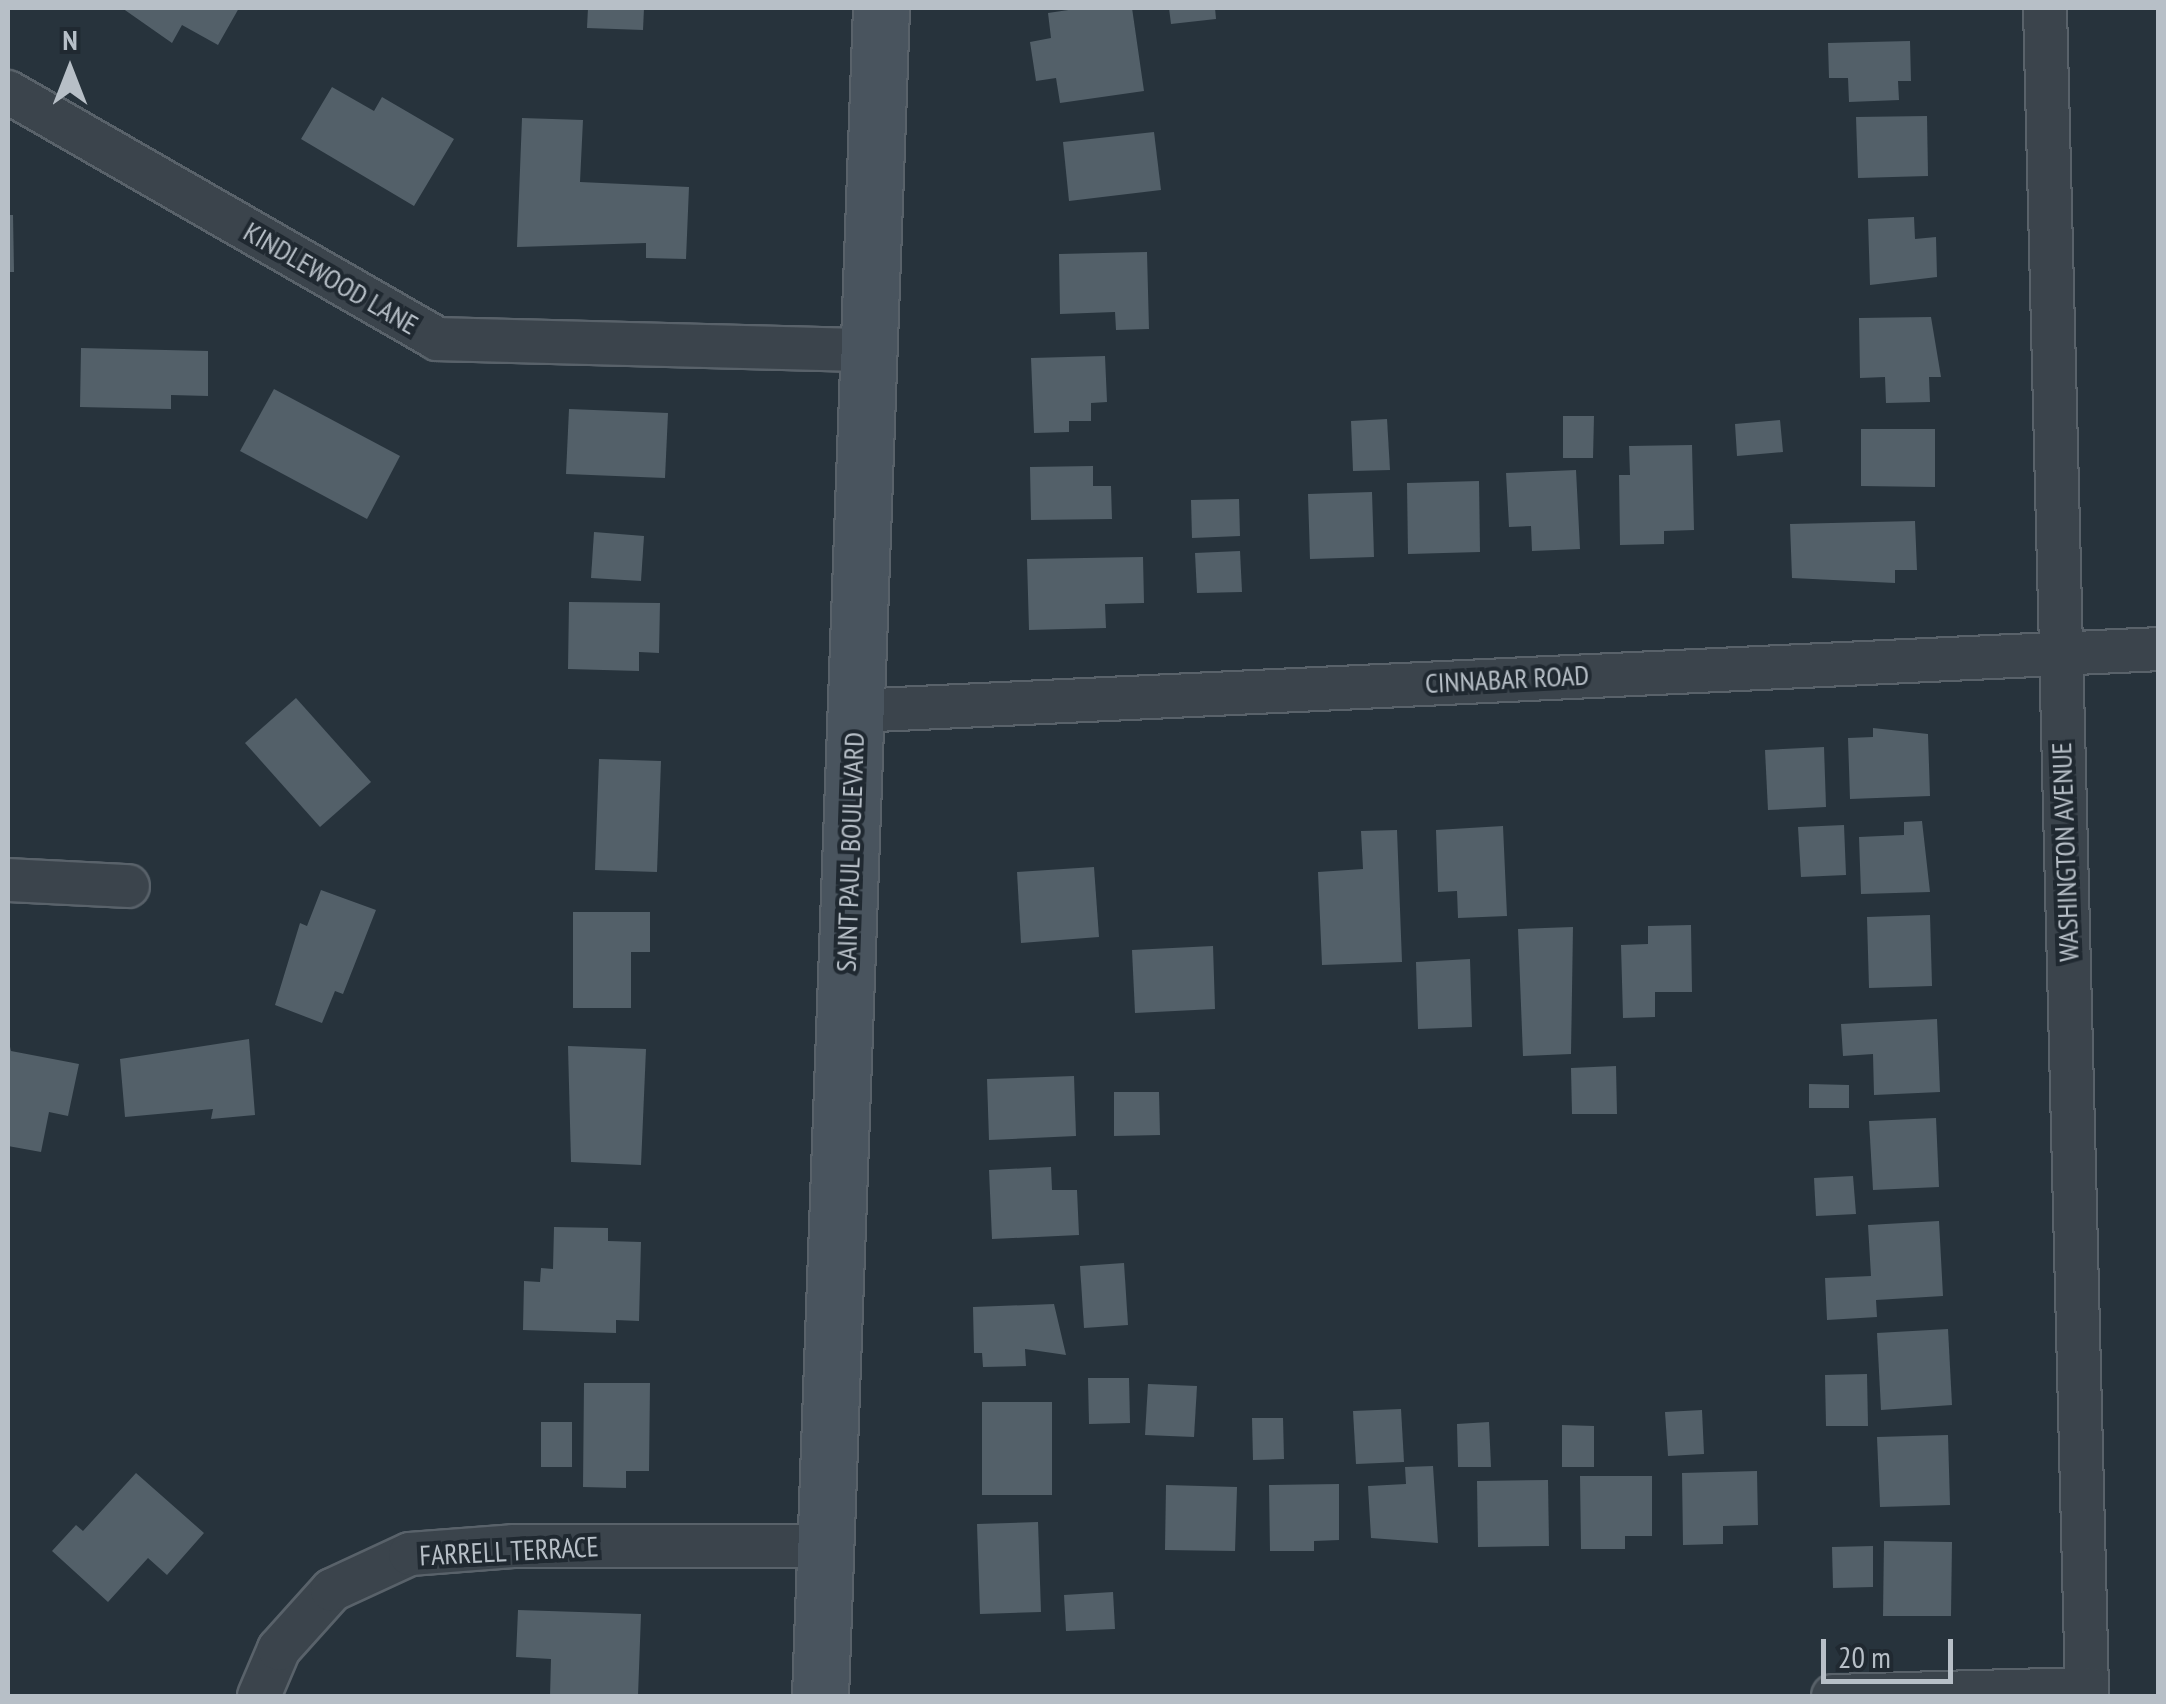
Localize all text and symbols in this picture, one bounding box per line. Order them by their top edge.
north arrow [20,20,120,120]
text: N [62,21,78,58]
street label: KINDLEWOOD LANE [238,215,424,341]
street label: CINNABAR ROAD [1424,658,1590,700]
street label: SAINT PAUL BOULEVARD [829,731,871,973]
street label: WASHINGTON AVENUE [2044,741,2086,963]
street label: FARRELL TERRACE [418,1529,600,1573]
scale bar [1826,1619,1958,1681]
text: 20 m [1838,1637,1891,1676]

